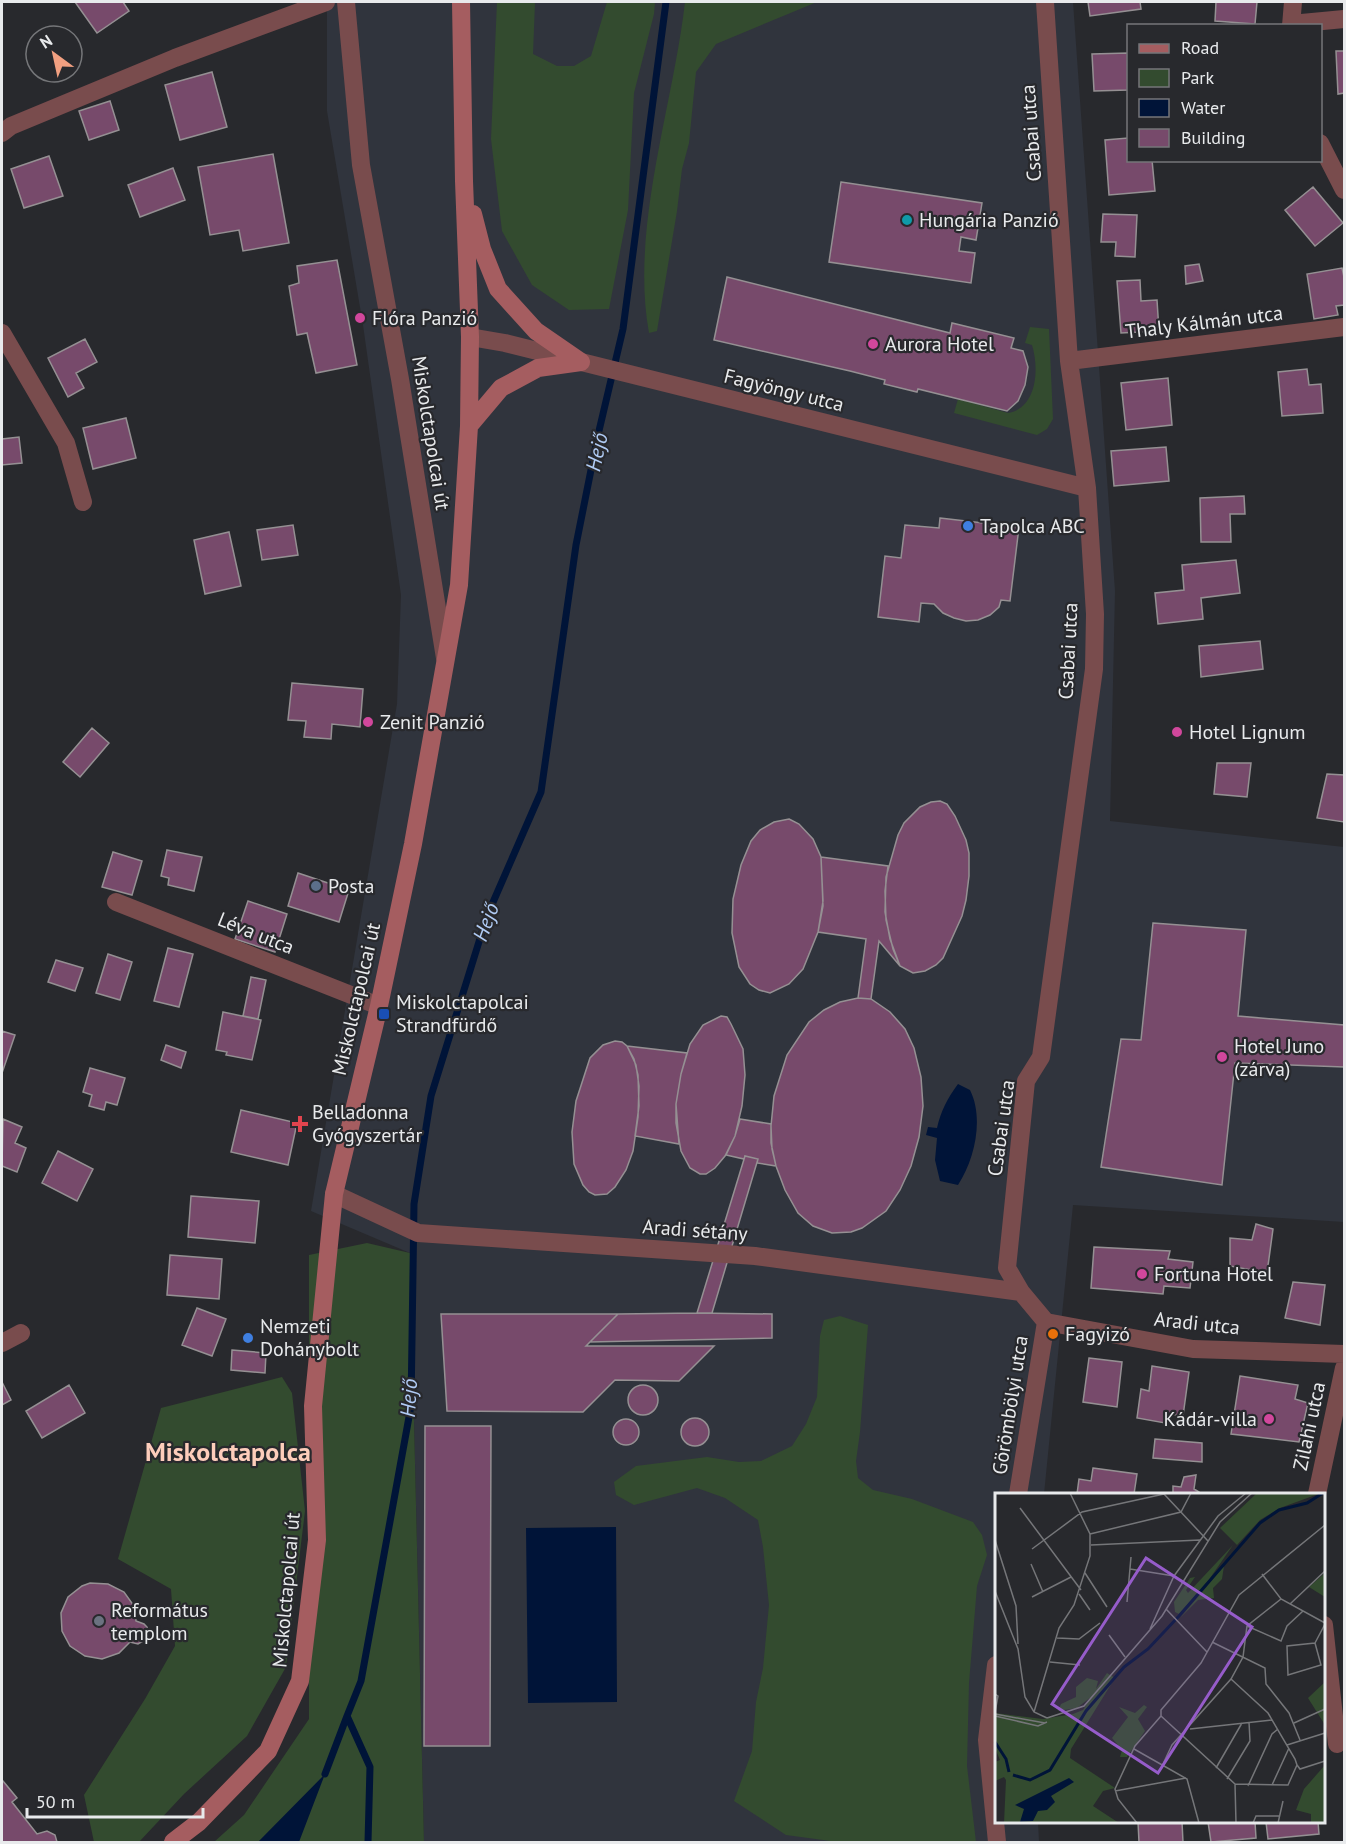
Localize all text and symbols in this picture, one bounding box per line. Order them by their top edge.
north arrow [24,24,84,84]
legend [1127,24,1322,162]
text: N [36,30,56,53]
text: Road [1181,36,1219,59]
text: Park [1181,66,1214,89]
street label: Csabai utca [1015,84,1047,182]
text: Water [1181,96,1225,119]
text: Building [1181,126,1245,149]
place label: Hungária Panzió [919,207,1059,233]
marker: Hungária Panzió [900,213,914,227]
street label: Thaly Kálmán utca [1124,299,1284,345]
place label: Flóra Panzió [372,305,477,331]
marker: Flóra Panzió [353,311,367,325]
place label: Aurora Hotel [885,331,994,357]
marker: Aurora Hotel [866,337,880,351]
street label: Miskolctapolcai út [406,354,456,512]
street label: Fagyöngy utca [721,363,847,417]
water label: Hejő [579,430,614,474]
place label: Tapolca ABC [980,513,1085,539]
marker: Tapolca ABC [961,519,975,533]
street label: Csabai utca [1052,602,1084,700]
place label: Zenit Panzió [380,709,485,735]
marker: Zenit Panzió [361,715,375,729]
place label: Hotel Lignum [1189,719,1305,745]
marker: Hotel Lignum [1170,725,1184,739]
place label: Posta [328,873,374,899]
marker: Posta [309,879,323,893]
water label: Hejő [466,898,505,945]
street label: Léva utca [214,906,298,960]
street label: Miskolctapolcai út [326,920,386,1078]
place label: Miskolctapolcai Strandfürdő [396,989,529,1038]
marker: Miskolctapolcai Strandfürdő [377,1007,391,1021]
place label: Hotel Juno (zárva) [1234,1033,1324,1082]
marker: Hotel Juno (zárva) [1215,1050,1229,1064]
street label: Csabai utca [981,1078,1021,1178]
place label: Belladonna Gyógyszertár [312,1099,422,1148]
marker: Belladonna Gyógyszertár [293,1117,307,1131]
street label: Aradi sétány [642,1213,749,1247]
place label: Fortuna Hotel [1154,1261,1273,1287]
marker: Fortuna Hotel [1135,1267,1149,1281]
street label: Aradi utca [1153,1306,1241,1340]
place label: Nemzeti Dohánybolt [260,1313,359,1362]
place label: Fagyizó [1065,1321,1130,1347]
marker: Fagyizó [1046,1327,1060,1341]
marker: Nemzeti Dohánybolt [241,1331,255,1345]
street label: Görömbölyi utca [986,1334,1034,1476]
water label: Hejő [394,1377,423,1418]
street label: Zilahi utca [1287,1379,1331,1473]
place label: Kádár-villa [1164,1406,1257,1432]
marker: Kádár-villa [1262,1412,1276,1426]
district label: Miskolctapolca [145,1435,311,1468]
inset map [995,1493,1325,1823]
street label: Miskolctapolcai út [266,1511,306,1669]
place label: Református templom [111,1597,208,1646]
marker: Református templom [92,1614,106,1628]
scale bar [27,1781,202,1819]
text: 50 m [36,1790,75,1813]

